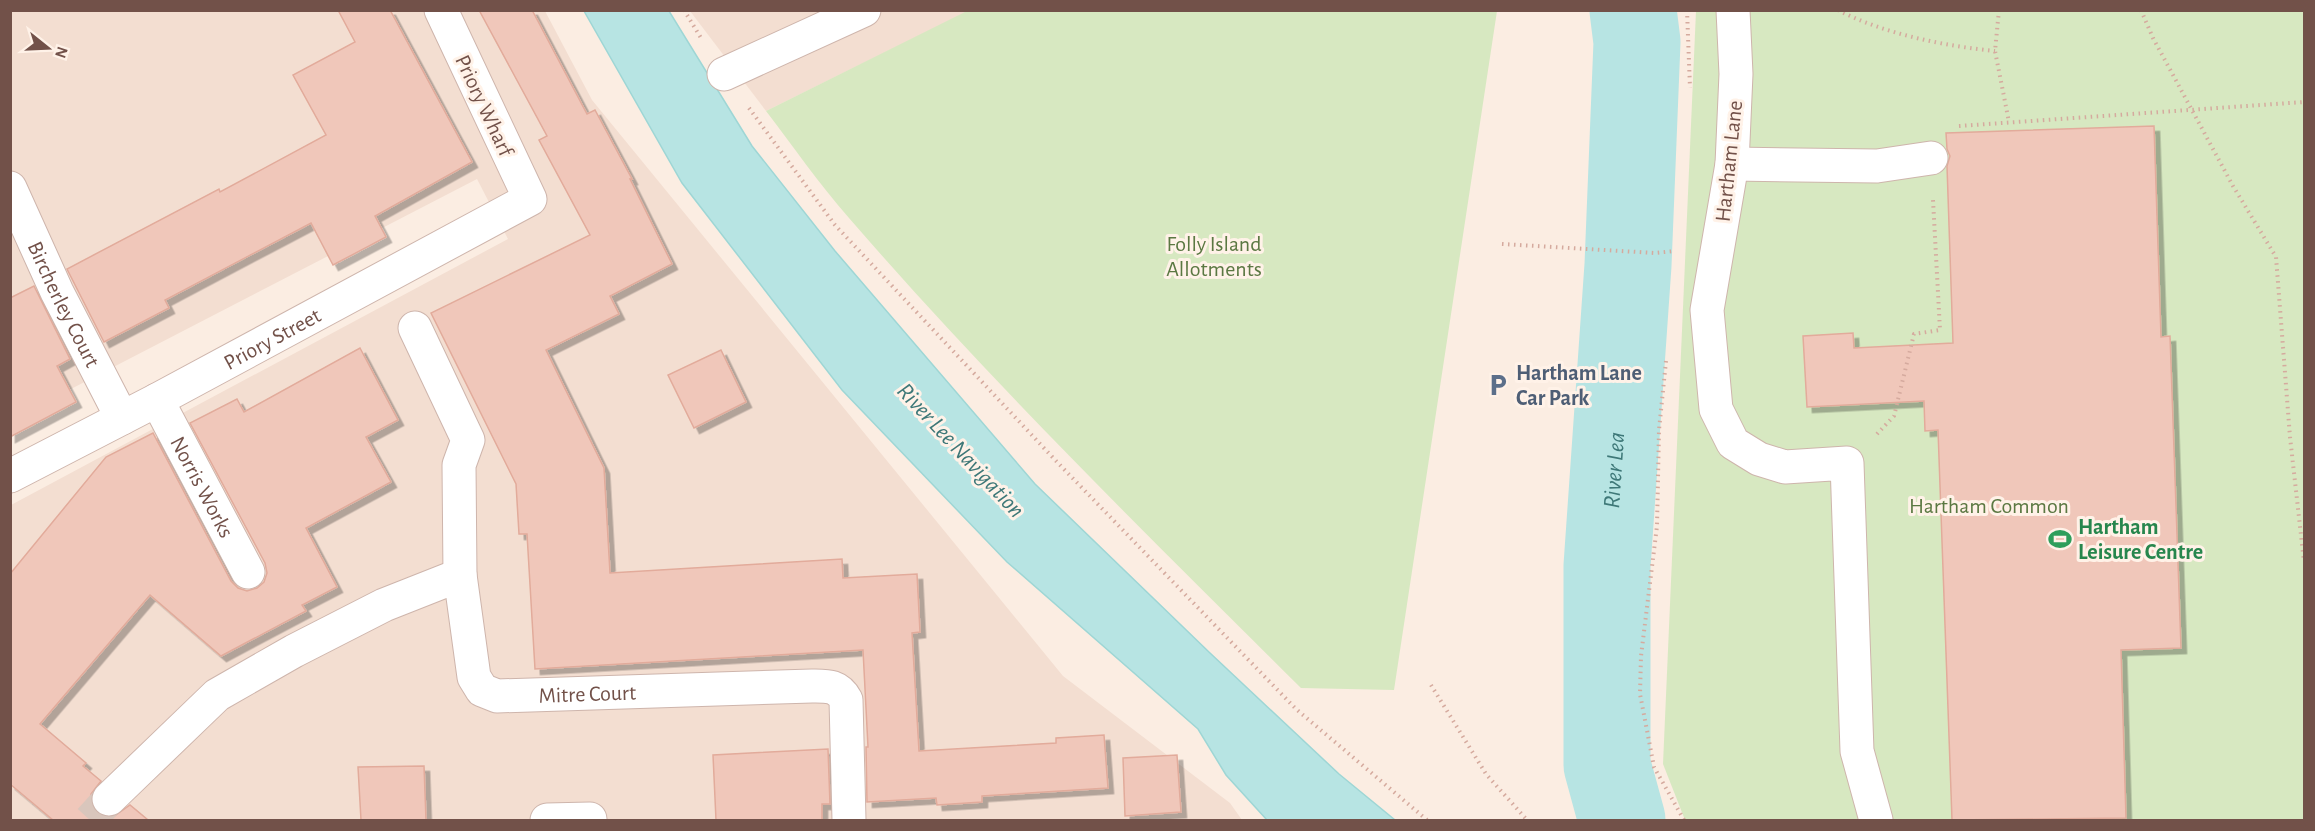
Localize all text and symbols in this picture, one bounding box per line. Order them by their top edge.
north arrow [18,18,78,78]
text: N [52,45,71,60]
street label: Priory Wharf [451,51,518,161]
street label: Hartham Lane [1712,99,1746,223]
park label: Folly Island Allotments [1166,233,1262,280]
street label: Bircherley Court [24,238,104,371]
street label: Priory Street [220,304,324,374]
place label: Hartham Lane Car Park [1516,362,1642,409]
parking icon: Hartham Lane Car Park [1485,372,1511,398]
water label: River Lee Navigation [892,379,1029,523]
water label: River Lea [1600,431,1629,509]
street label: Norris Works [166,433,238,541]
park label: Hartham Common [1909,495,2069,517]
place label: Hartham Leisure Centre [2078,516,2203,563]
sports icon: Hartham Leisure Centre [2047,526,2073,552]
street label: Mitre Court [538,682,636,707]

